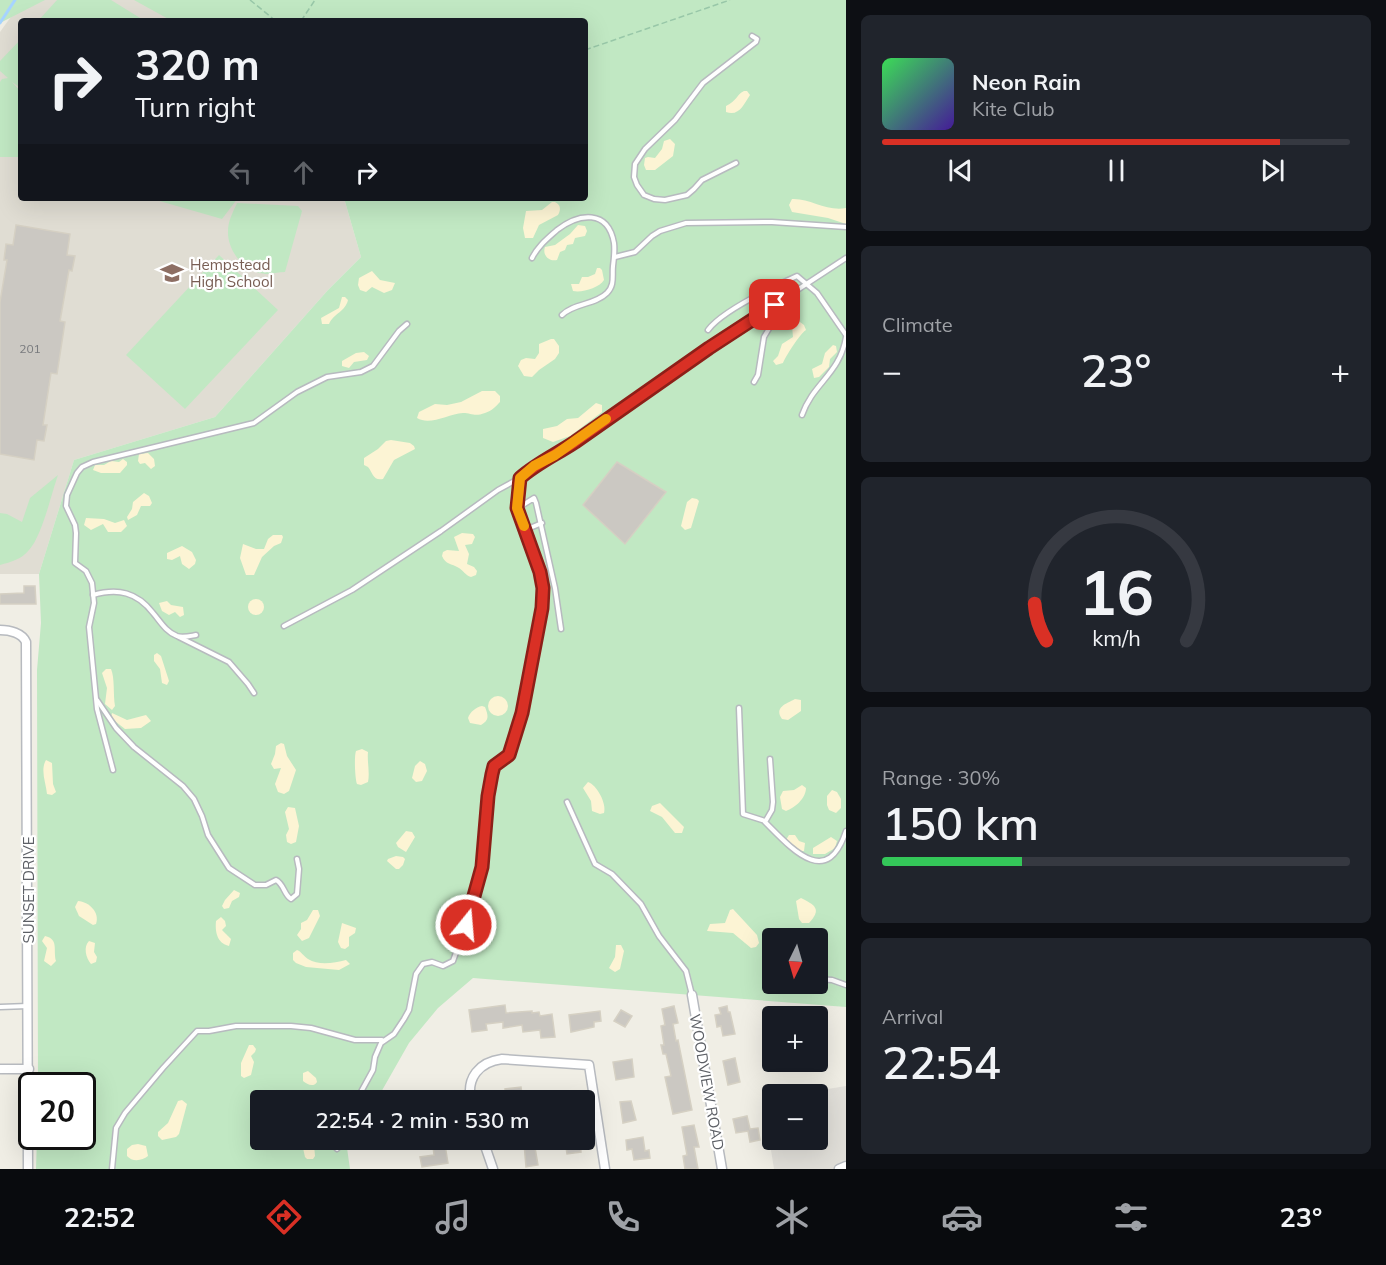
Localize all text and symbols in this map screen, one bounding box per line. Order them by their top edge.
text: 320 m [135,38,260,91]
icon: right [36,42,114,120]
text: Neon Rain [972,68,1081,96]
text: Turn right [135,90,255,124]
text: Kite Club [972,96,1054,121]
icon: previous [944,154,977,187]
icon: pause [1100,154,1133,187]
icon: next [1256,154,1289,187]
icon: left [224,156,257,189]
icon: ahead [287,156,320,189]
icon: right [350,156,383,189]
place label: Hempstead High School [190,255,273,291]
school or university icon: Hempstead High School [159,260,185,286]
pin [749,279,800,330]
icon: arrive [758,288,791,321]
text: Climate [882,312,953,337]
house number: 201 [19,341,41,356]
text: 23° [1081,342,1151,398]
text: − [882,350,902,391]
text: + [1330,350,1350,391]
text: 16 [1079,553,1153,632]
text: km/h [1092,625,1140,652]
text: Range · 30% [882,765,1000,790]
text: 150 km [882,795,1039,851]
street label: SUNSET DRIVE [19,836,38,944]
position arrow [434,893,498,957]
north arrow [762,928,828,994]
map controls [762,928,828,1150]
text: Arrival [882,1004,943,1029]
button: + [762,1006,828,1072]
street label: WOODVIEW ROAD [686,1012,728,1152]
text: 22:54 [882,1034,1001,1090]
speed limit sign: 20 [18,1072,96,1150]
button: − [762,1084,828,1150]
text: 22:54 · 2 min · 530 m [315,1106,530,1134]
icon: directions [263,1196,305,1238]
icon: music [432,1196,474,1238]
icon: phone [602,1196,644,1238]
icon: climate [771,1196,813,1238]
icon: car [941,1196,983,1238]
icon: filters [1110,1196,1152,1238]
text: 22:52 [64,1200,135,1234]
text: 23° [1280,1200,1322,1234]

